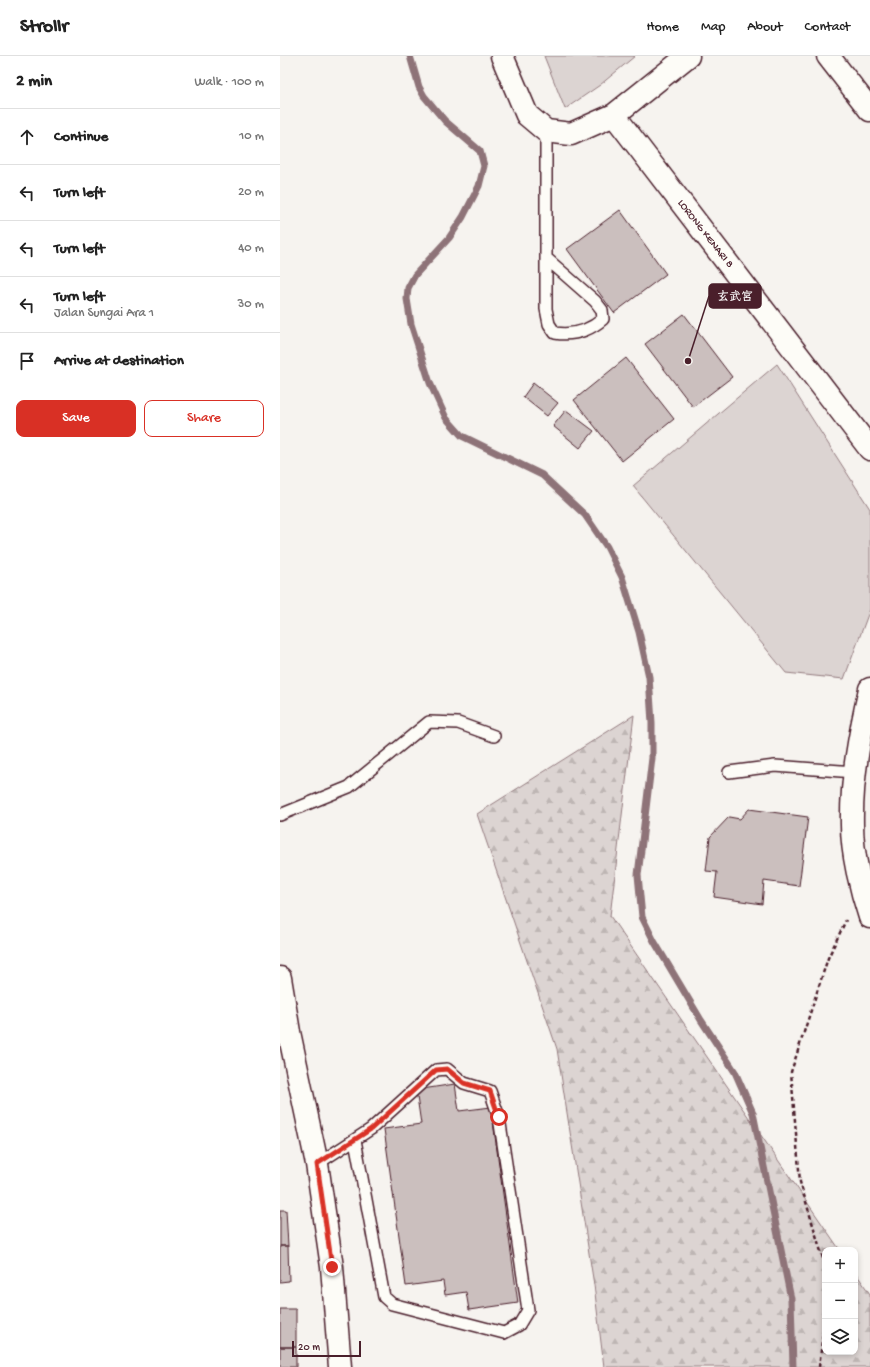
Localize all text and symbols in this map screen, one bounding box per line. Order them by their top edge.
text: Strollr [20,16,68,39]
text: Home [647,19,679,36]
text: Map [701,19,725,36]
text: About [747,19,783,36]
text: Contact [805,19,850,36]
text: 2 min [16,72,52,92]
text: Walk · 100 m [195,75,264,90]
icon: ahead [16,126,38,148]
text: Continue [54,128,108,146]
text: 10 m [239,129,264,144]
icon: left [16,182,38,204]
text: Turn left [54,184,105,202]
text: 20 m [238,185,264,200]
street label: LORONG KENARI 8 [675,197,735,271]
icon: left [16,238,38,260]
text: Turn left [54,240,105,258]
text: 40 m [238,241,264,256]
callout: 玄武宫 [709,284,761,308]
text: Turn left [54,288,105,306]
text: 玄武宫 [717,290,753,305]
icon: left [16,294,38,316]
text: 30 m [238,297,264,312]
text: Jalan Sungai Ara 1 [54,306,154,321]
icon: arrive [16,350,38,372]
text: Arrive at destination [54,352,184,370]
button: Save [16,400,136,437]
button: Share [144,400,264,437]
route start [490,1108,508,1126]
map controls [822,1247,858,1355]
button: + [822,1247,858,1283]
route end [323,1258,341,1276]
button: − [822,1283,858,1319]
button: layers [822,1319,858,1355]
scale bar [292,1339,361,1358]
text: 20 m [298,1342,320,1354]

